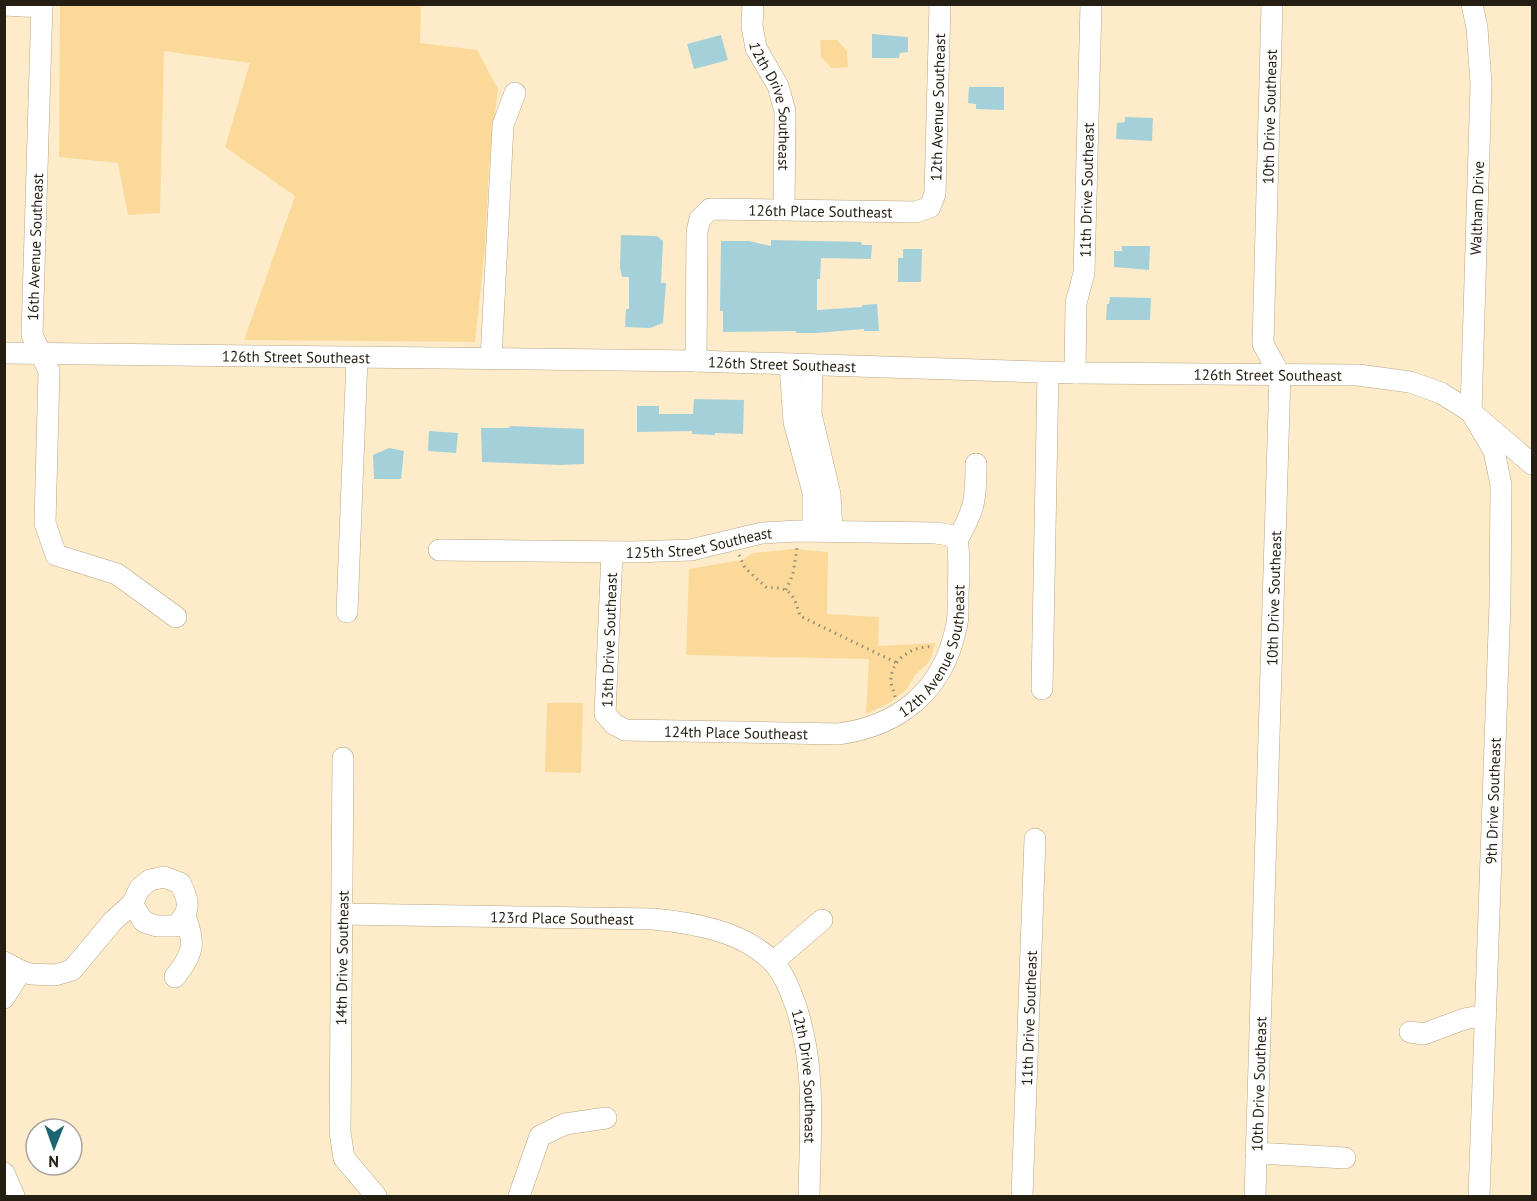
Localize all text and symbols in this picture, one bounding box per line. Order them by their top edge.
street label: 12th Avenue Southeast [926,33,949,182]
street label: 12th Drive Southeast [746,40,795,170]
street label: 10th Drive Southeast [1258,49,1280,185]
street label: 11th Drive Southeast [1075,122,1097,258]
street label: Waltham Drive [1466,161,1488,255]
street label: 16th Avenue Southeast [23,173,47,321]
street label: 126th Place Southeast [748,200,893,221]
street label: 126th Street Southeast [222,346,370,367]
street label: 126th Street Southeast [708,352,856,376]
street label: 126th Street Southeast [1194,364,1342,384]
street label: 125th Street Southeast [626,523,773,562]
street label: 10th Drive Southeast [1262,530,1285,666]
street label: 13th Drive Southeast [597,572,621,708]
street label: 12th Avenue Southeast [895,584,968,721]
street label: 124th Place Southeast [664,721,808,743]
street label: 9th Drive Southeast [1481,737,1505,865]
street label: 14th Drive Southeast [331,890,353,1026]
street label: 123rd Place Southeast [490,907,634,928]
street label: 11th Drive Southeast [1017,950,1040,1086]
street label: 12th Drive Southeast [788,1006,820,1143]
street label: 10th Drive Southeast [1247,1016,1270,1152]
north arrow [24,1117,84,1177]
text: N [48,1152,59,1172]

